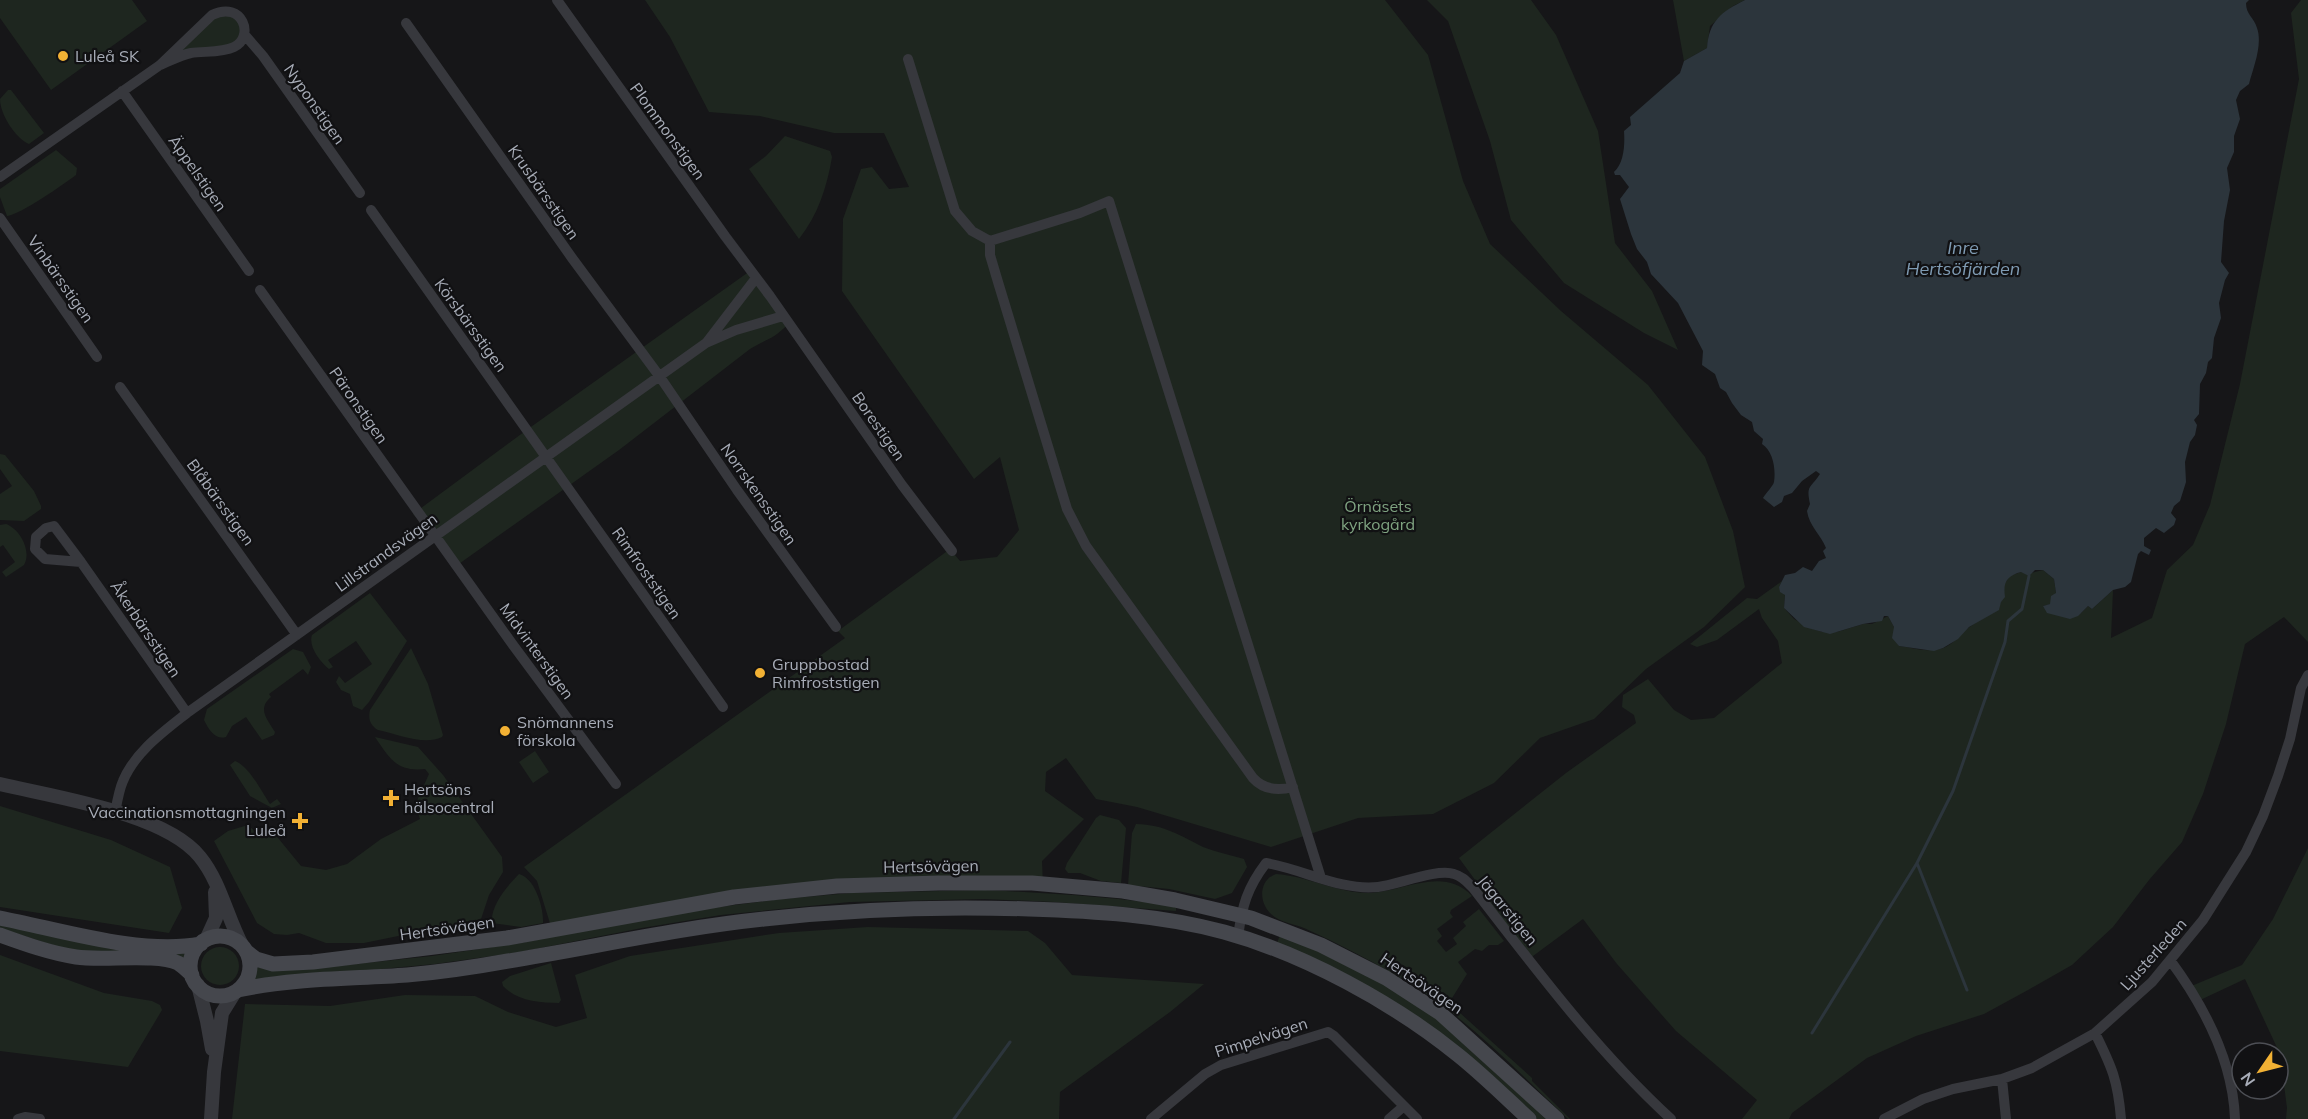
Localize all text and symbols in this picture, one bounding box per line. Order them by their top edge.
place label: Luleå SK [75,46,140,66]
marker: Luleå SK [56,49,70,63]
street label: Nyponstigen [280,60,350,148]
street label: Plommonstigen [626,79,710,183]
street label: Äppelstigen [164,131,232,215]
street label: Krusbärsstigen [504,141,584,243]
street label: Vinbärsstigen [23,231,99,327]
water label: Inre Hertsöfjärden [1906,236,2020,280]
street label: Körsbärsstigen [430,274,512,376]
street label: Päronstigen [325,363,393,447]
street label: Borestigen [848,388,910,464]
street label: Norrskensstigen [717,439,801,549]
street label: Blåbärsstigen [183,455,259,549]
park label: Örnäsets kyrkogård [1341,496,1415,534]
street label: Lillstrandsvägen [331,508,441,596]
street label: Rimfroststigen [608,523,686,623]
street label: Åkerbärsstigen [106,577,186,681]
street label: Midvinterstigen [495,599,579,703]
place label: Gruppbostad Rimfroststigen [772,654,880,692]
marker: Gruppbostad Rimfroststigen [753,666,767,680]
place label: Snömannens förskola [517,712,614,750]
marker: Snömannens förskola [498,724,512,738]
place label: Hertsöns hälsocentral [404,779,494,817]
marker: Hertsöns hälsocentral [382,789,400,807]
place label: Vaccinationsmottagningen Luleå [88,802,286,840]
marker: Vaccinationsmottagningen Luleå [291,812,309,830]
street label: Hertsövägen [883,855,979,877]
street label: Jägarstigen [1474,871,1542,949]
street label: Hertsövägen [398,911,496,945]
street label: Ljusterleden [2116,914,2190,994]
street label: Hertsövägen [1377,948,1467,1018]
street label: Pimpelvägen [1212,1013,1310,1061]
north arrow [2230,1041,2290,1101]
text: N [2236,1069,2259,1090]

